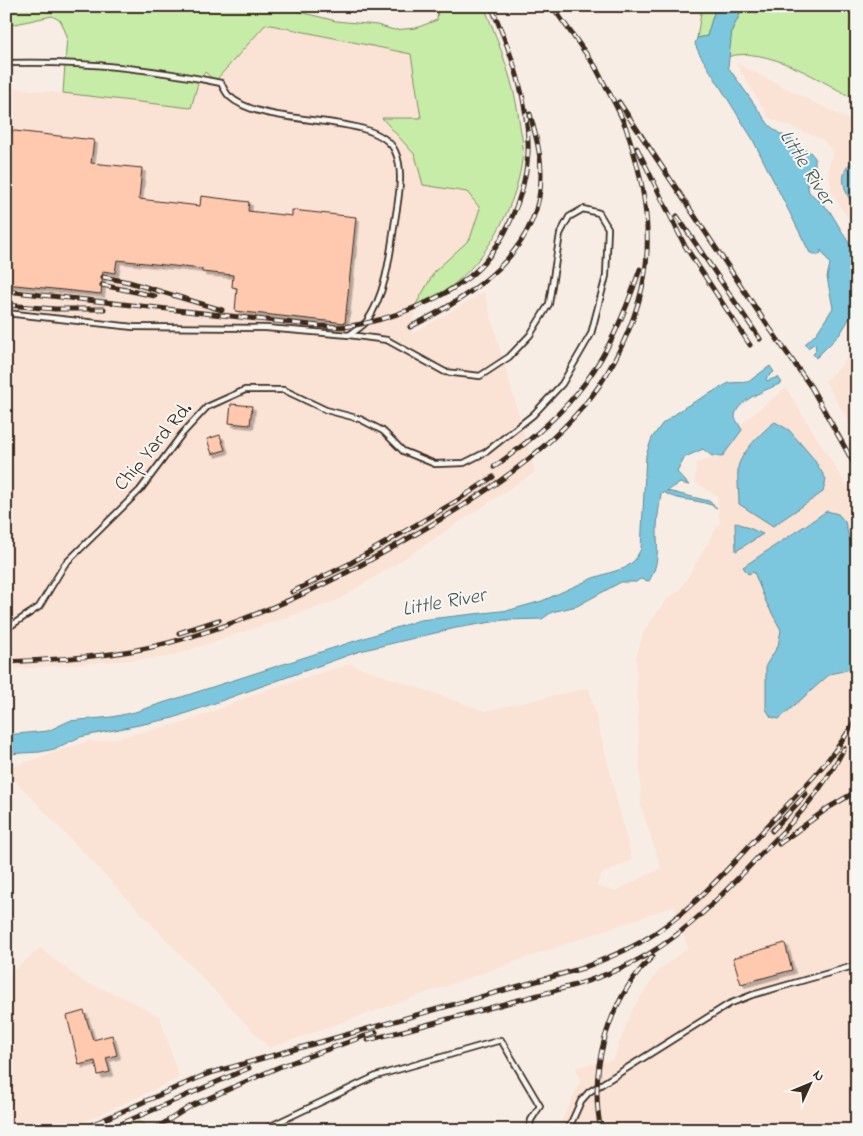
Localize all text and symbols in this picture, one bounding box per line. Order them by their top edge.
water label: Little River [771,124,842,214]
street label: Chip Yard Rd. [108,396,200,498]
water label: Little River [400,581,490,625]
north arrow [786,1058,836,1108]
text: N [807,1065,829,1087]

